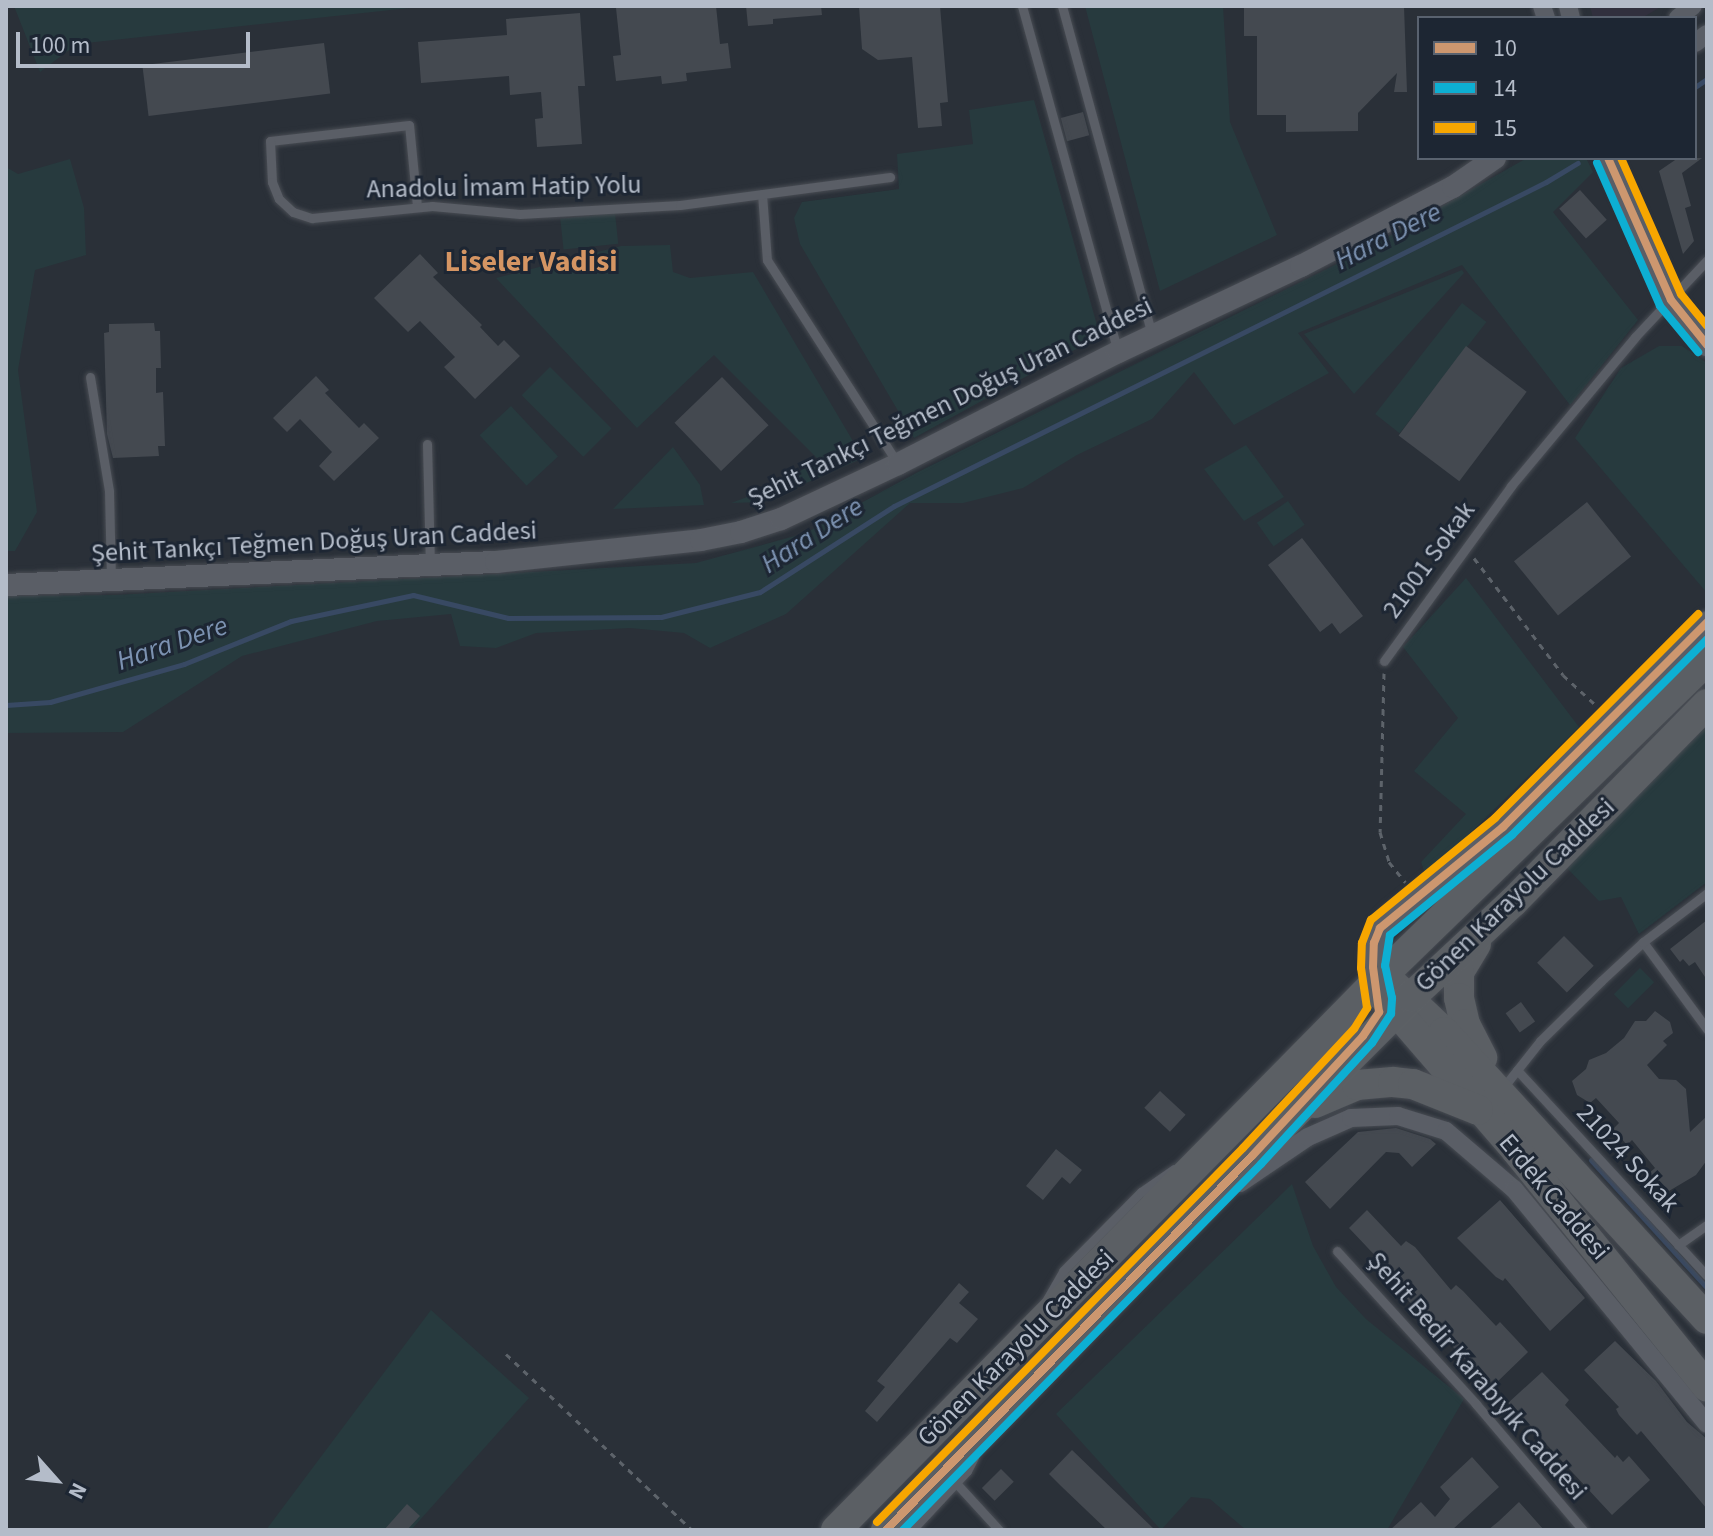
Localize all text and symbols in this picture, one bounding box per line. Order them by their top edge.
scale bar [20,16,254,66]
legend [1417,16,1697,160]
text: 100 m [30,28,90,63]
text: 10 [1493,31,1517,66]
text: 14 [1493,71,1517,106]
text: 15 [1493,111,1517,146]
street label: Anadolu İmam Hatip Yolu [366,169,642,205]
water label: Hara Dere [1329,195,1447,277]
district label: Liseler Vadisi [444,244,618,280]
street label: Şehit Tankçı Teğmen Doğuş Uran Caddesi [743,290,1157,514]
water label: Hara Dere [755,490,869,580]
street label: 21001 Sokak [1376,496,1482,624]
street label: Şehit Tankçı Teğmen Doğuş Uran Caddesi [90,515,538,569]
water label: Hara Dere [112,608,232,678]
street label: Gönen Karayolu Caddesi [1409,792,1621,998]
street label: 21024 Sokak [1570,1097,1686,1219]
street label: Erdek Caddesi [1492,1128,1616,1266]
street label: Gönen Karayolu Caddesi [911,1243,1121,1453]
street label: Şehit Bedir Karabıyık Caddesi [1361,1246,1593,1506]
north arrow [16,1440,96,1520]
text: N [60,1477,95,1505]

